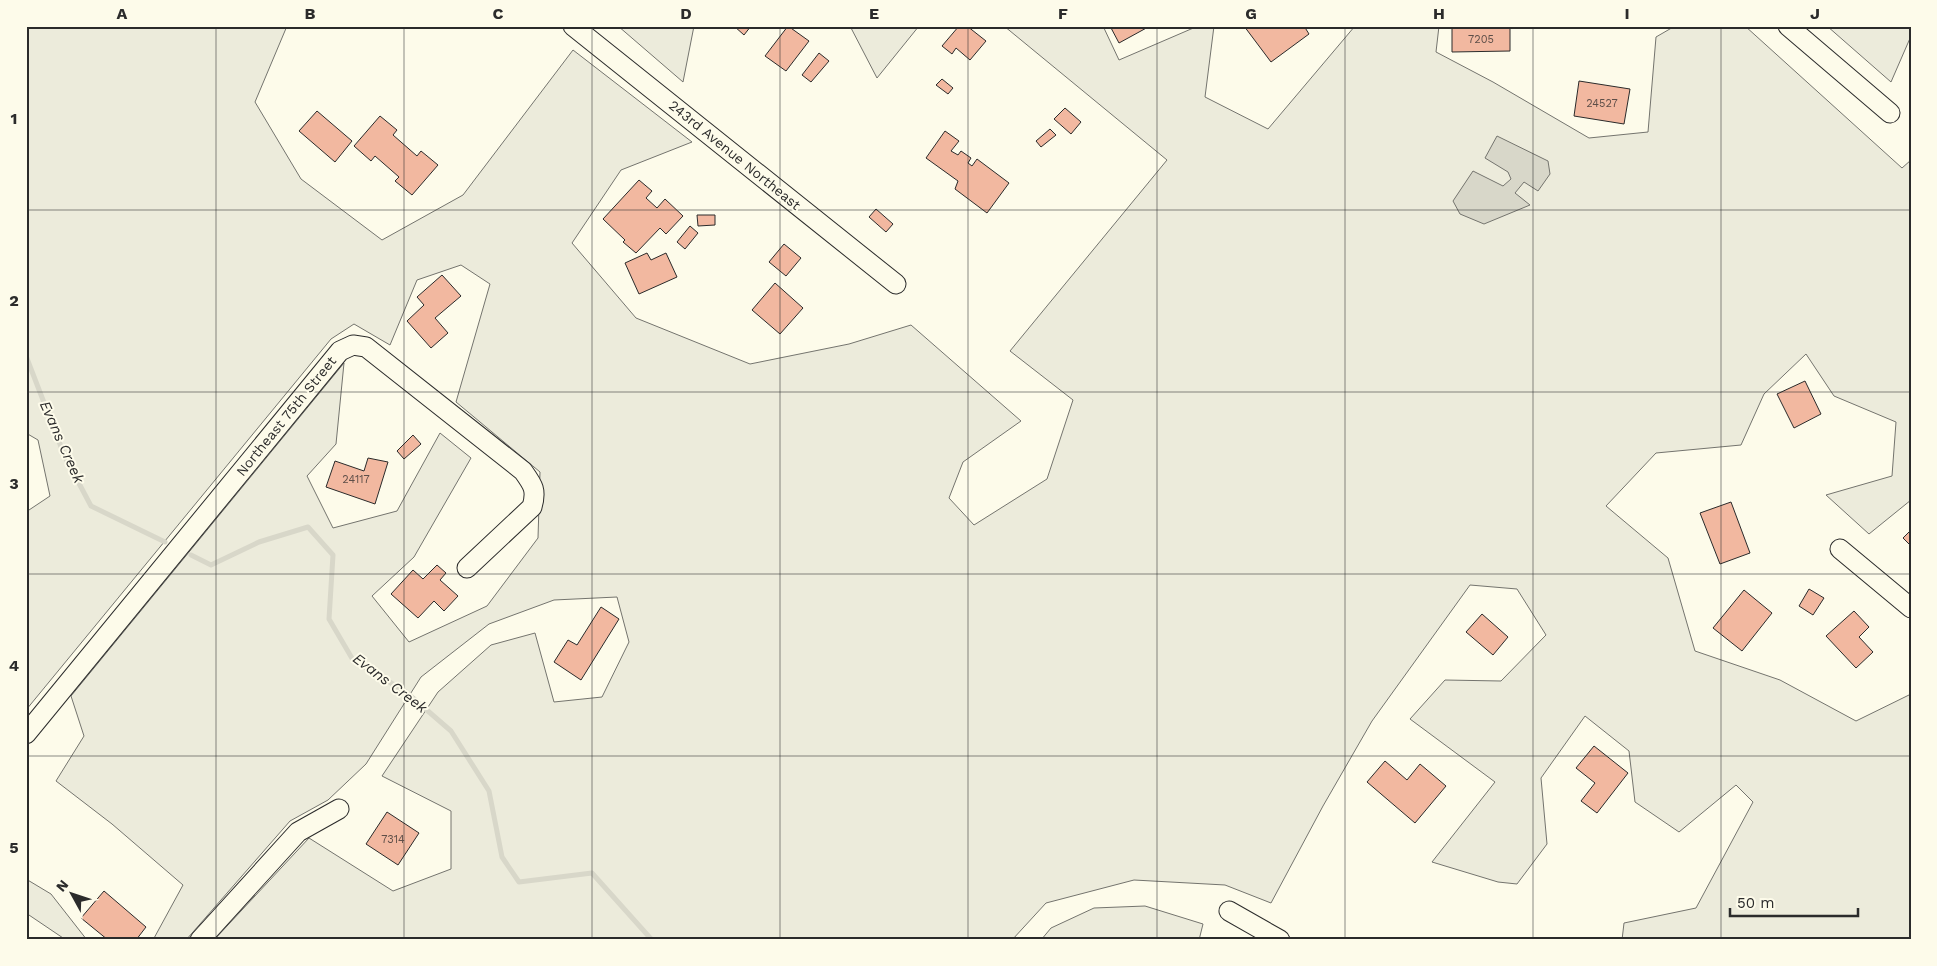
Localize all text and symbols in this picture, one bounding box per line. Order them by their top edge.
text: A [117,4,128,23]
text: B [305,4,316,23]
text: C [493,4,504,23]
text: D [680,4,692,23]
text: E [869,4,879,23]
text: F [1058,4,1068,23]
text: G [1245,4,1257,23]
text: H [1433,4,1445,23]
text: I [1624,4,1630,23]
text: J [1810,4,1820,23]
house number: 7205 [1468,33,1494,46]
street label: 243rd Avenue Northeast [666,97,804,213]
house number: 24527 [1586,97,1618,110]
text: 1 [11,109,17,128]
text: 2 [9,291,19,310]
street label: Northeast 75th Street [233,353,339,479]
water label: Evans Creek [36,398,89,487]
house number: 24117 [342,473,370,486]
text: 3 [9,474,19,493]
water label: Evans Creek [349,649,431,717]
text: 4 [9,656,19,675]
house number: 7314 [381,833,405,846]
text: 5 [9,838,19,857]
north arrow [48,868,98,918]
text: N [53,877,72,895]
scale bar [1730,886,1857,918]
text: 50 m [1737,894,1774,912]

